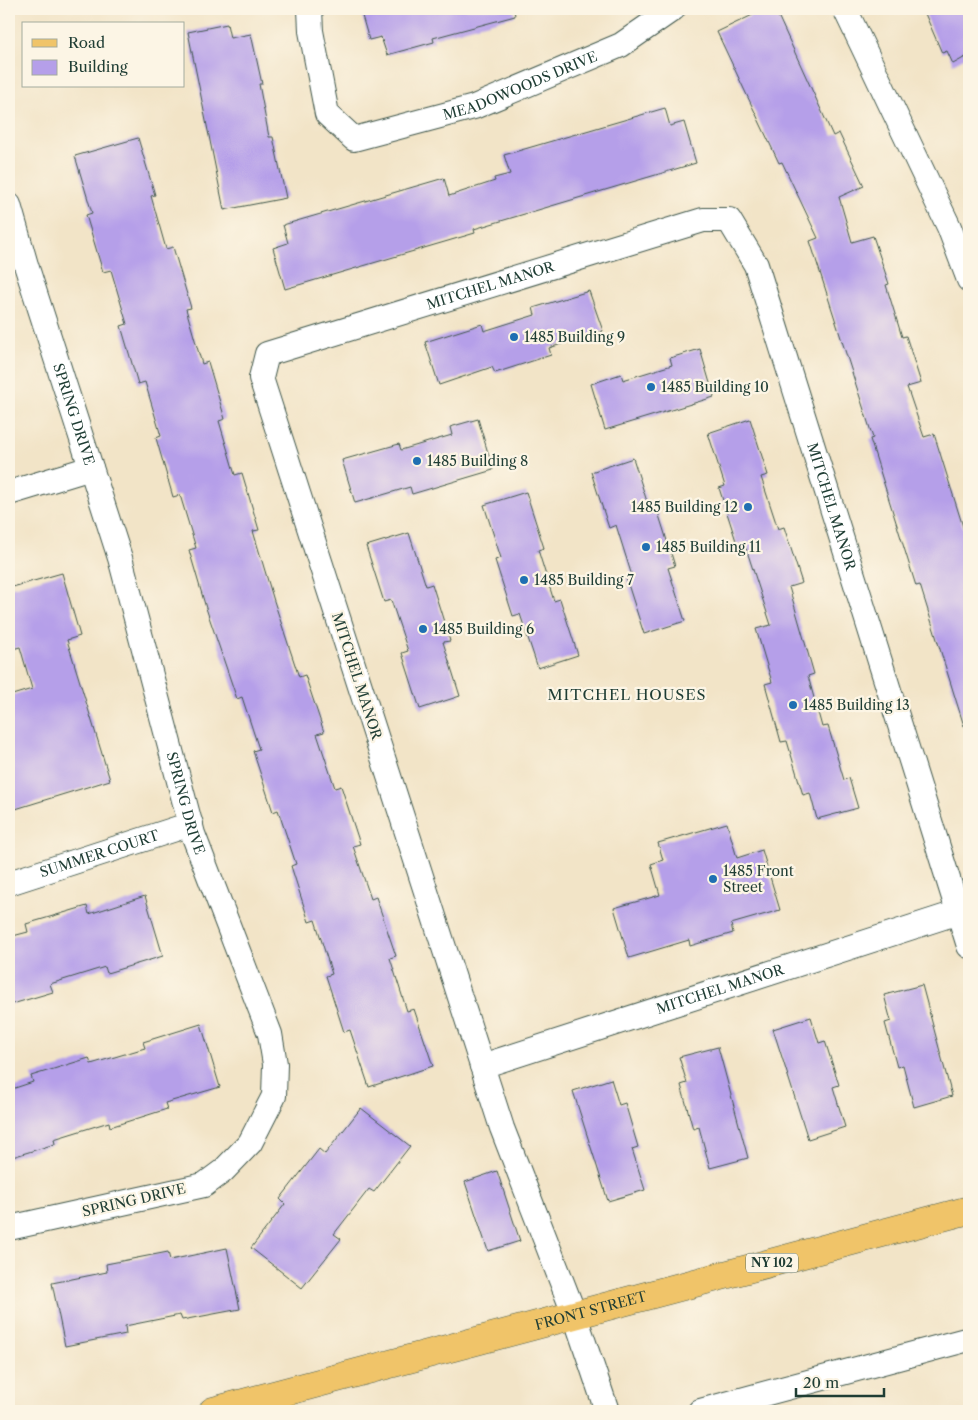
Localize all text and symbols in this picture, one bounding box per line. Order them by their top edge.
legend [22,22,185,88]
text: Road [68,33,105,52]
street label: MEADOWOODS DRIVE [441,47,600,124]
text: Building [68,57,128,76]
street label: MITCHEL MANOR [424,257,557,313]
place label: 1485 Building 9 [524,328,625,346]
marker: 1485 Building 9 [508,331,520,343]
street label: SPRING DRIVE [49,361,99,467]
place label: 1485 Building 10 [661,378,769,396]
marker: 1485 Building 10 [645,381,657,393]
street label: MITCHEL MANOR [803,440,860,573]
place label: 1485 Building 8 [427,452,528,470]
marker: 1485 Building 8 [411,455,423,467]
place label: 1485 Building 12 [631,498,738,516]
marker: 1485 Building 12 [742,501,754,513]
place label: 1485 Building 11 [656,538,761,556]
marker: 1485 Building 11 [640,541,652,553]
place label: 1485 Building 7 [534,571,634,589]
marker: 1485 Building 7 [518,574,530,586]
street label: MITCHEL MANOR [328,610,386,743]
place label: 1485 Building 6 [433,620,534,638]
marker: 1485 Building 6 [417,623,429,635]
district label: MITCHEL HOUSES [547,685,707,704]
place label: 1485 Building 13 [803,696,910,714]
marker: 1485 Building 13 [787,699,799,711]
street label: SPRING DRIVE [163,750,209,857]
street label: SUMMER COURT [38,826,162,881]
place label: 1485 Front Street [723,862,794,896]
marker: 1485 Front Street [707,873,719,885]
street label: MITCHEL MANOR [654,960,787,1018]
street label: SPRING DRIVE [80,1179,188,1221]
road number: NY 102 [746,1254,798,1272]
street label: FRONT STREET [533,1287,649,1334]
scale bar [796,1365,883,1397]
text: 20 m [803,1373,839,1392]

